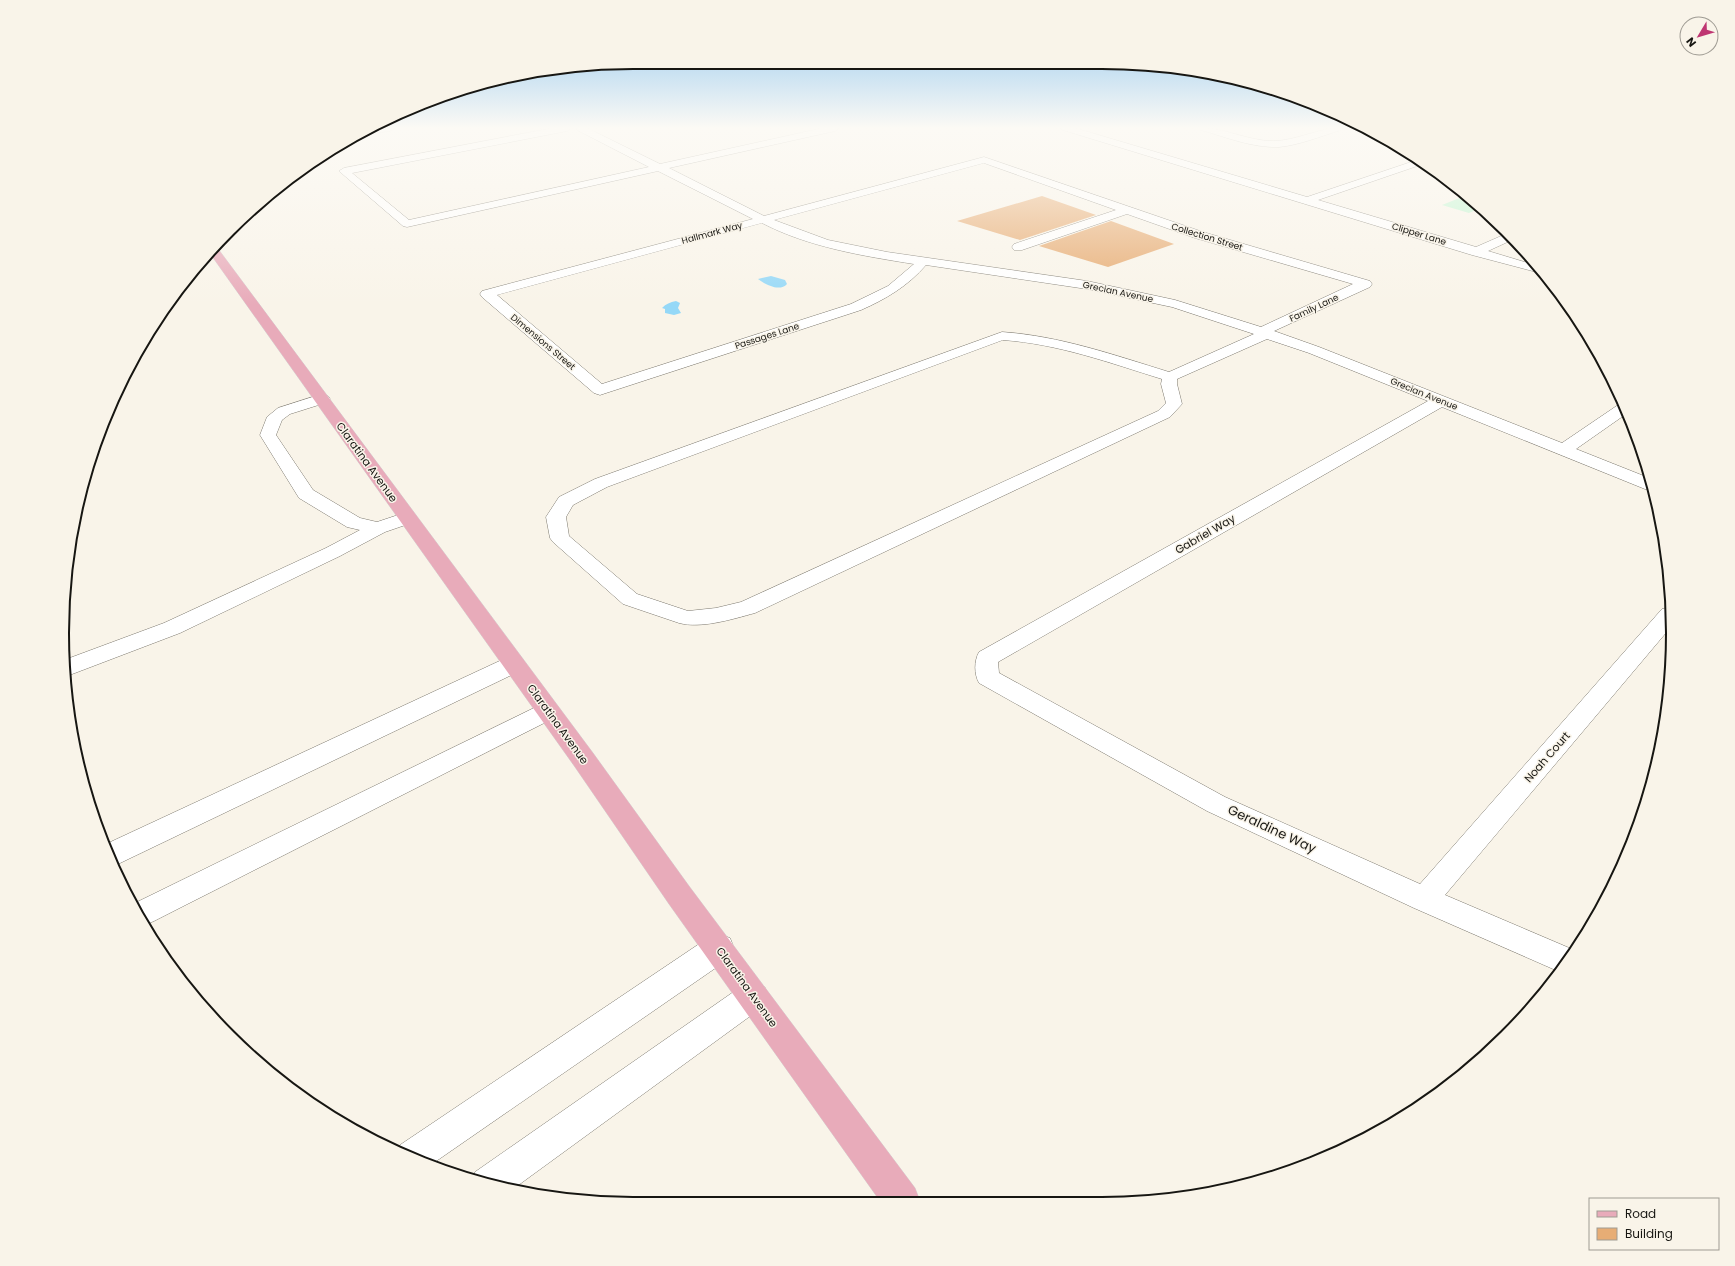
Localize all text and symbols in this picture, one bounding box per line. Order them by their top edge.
north arrow [1679,16,1719,56]
text: N [1682,34,1700,50]
street label: Hallmark Way [680,219,744,247]
street label: Collection Street [1170,220,1244,254]
street label: Clipper Lane [1390,220,1448,248]
street label: Grecian Avenue [1082,279,1155,305]
street label: Family Lane [1287,291,1341,325]
street label: Dimensions Street [508,311,578,373]
street label: Passages Lane [733,320,801,352]
street label: Grecian Avenue [1389,375,1460,413]
street label: Claratina Avenue [332,419,402,506]
street label: Gabriel Way [1172,510,1239,558]
street label: Claratina Avenue [523,681,593,768]
street label: Noah Court [1520,728,1574,786]
street label: Geraldine Way [1225,800,1320,858]
street label: Claratina Avenue [712,944,782,1031]
legend [1589,1198,1719,1250]
text: Road [1625,1205,1656,1222]
text: Building [1625,1225,1673,1242]

